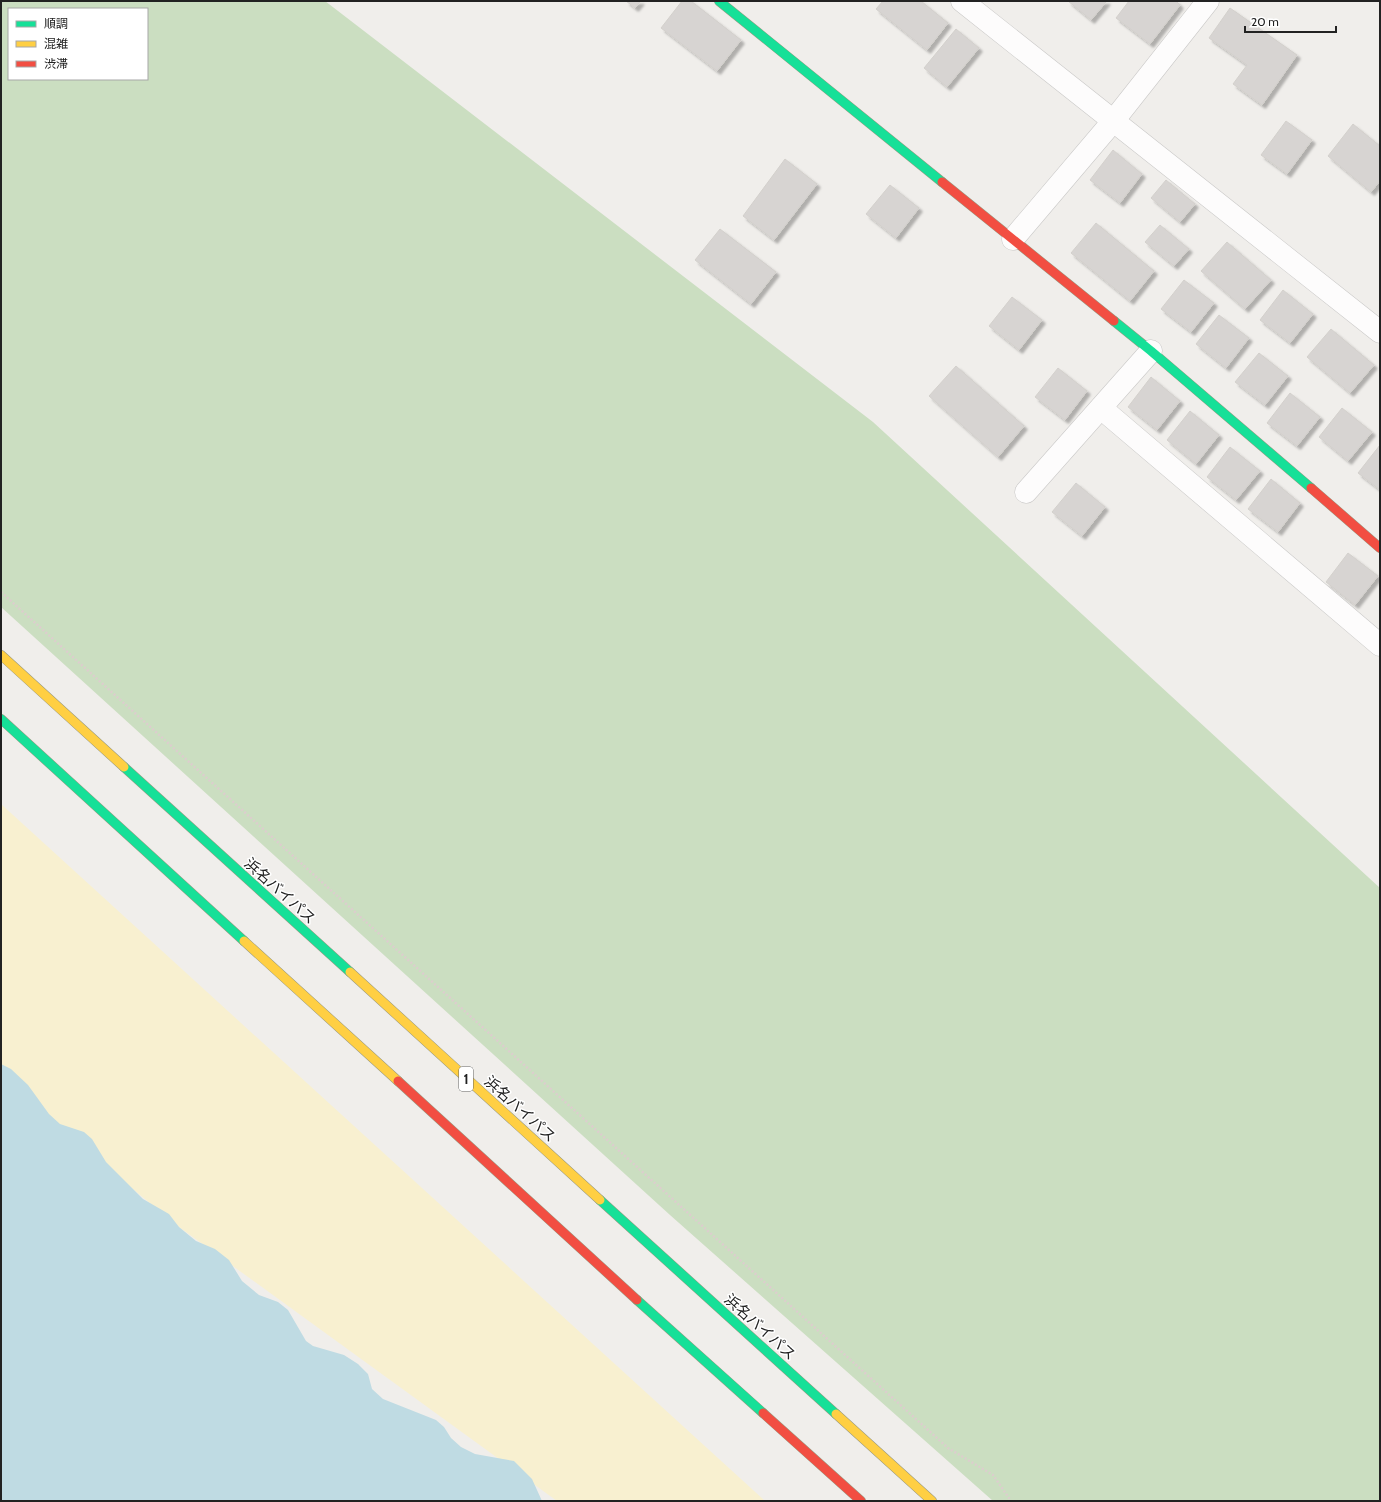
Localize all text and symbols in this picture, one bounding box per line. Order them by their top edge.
legend [8,8,148,80]
scale bar [1245,8,1336,34]
text: 20 m [1251,14,1279,29]
text: 順調 [44,16,68,31]
text: 混雑 [44,36,68,51]
text: 渋滞 [44,56,68,71]
street label: 浜名バイパス [241,854,319,928]
road number: 1 [459,1067,473,1091]
street label: 浜名バイパス [481,1072,559,1146]
street label: 浜名バイパス [721,1290,799,1364]

